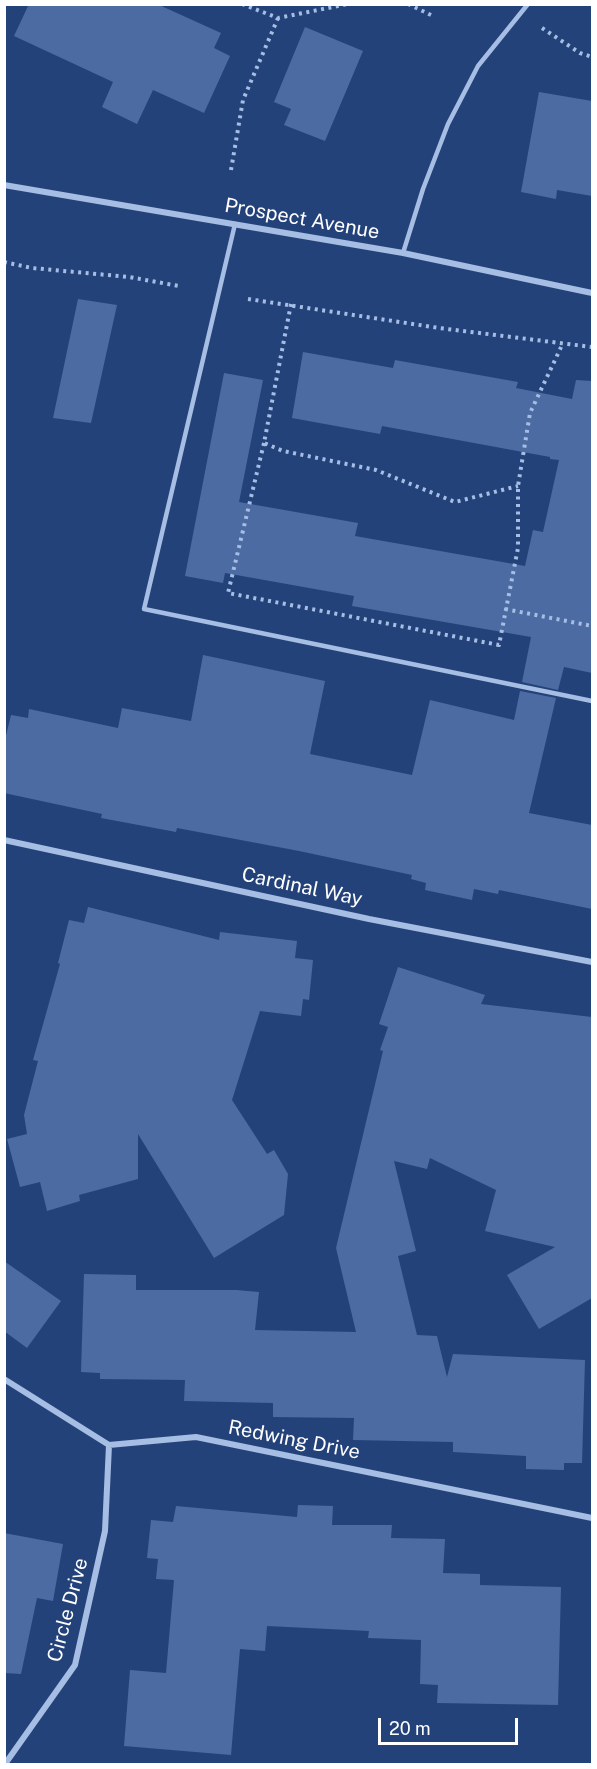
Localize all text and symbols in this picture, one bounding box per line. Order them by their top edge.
street label: Prospect Avenue [223,194,381,244]
street label: Cardinal Way [240,863,364,911]
street label: Redwing Drive [226,1415,362,1465]
street label: Circle Drive [43,1555,93,1665]
scale bar [381,1706,520,1744]
text: 20 m [389,1718,431,1739]

